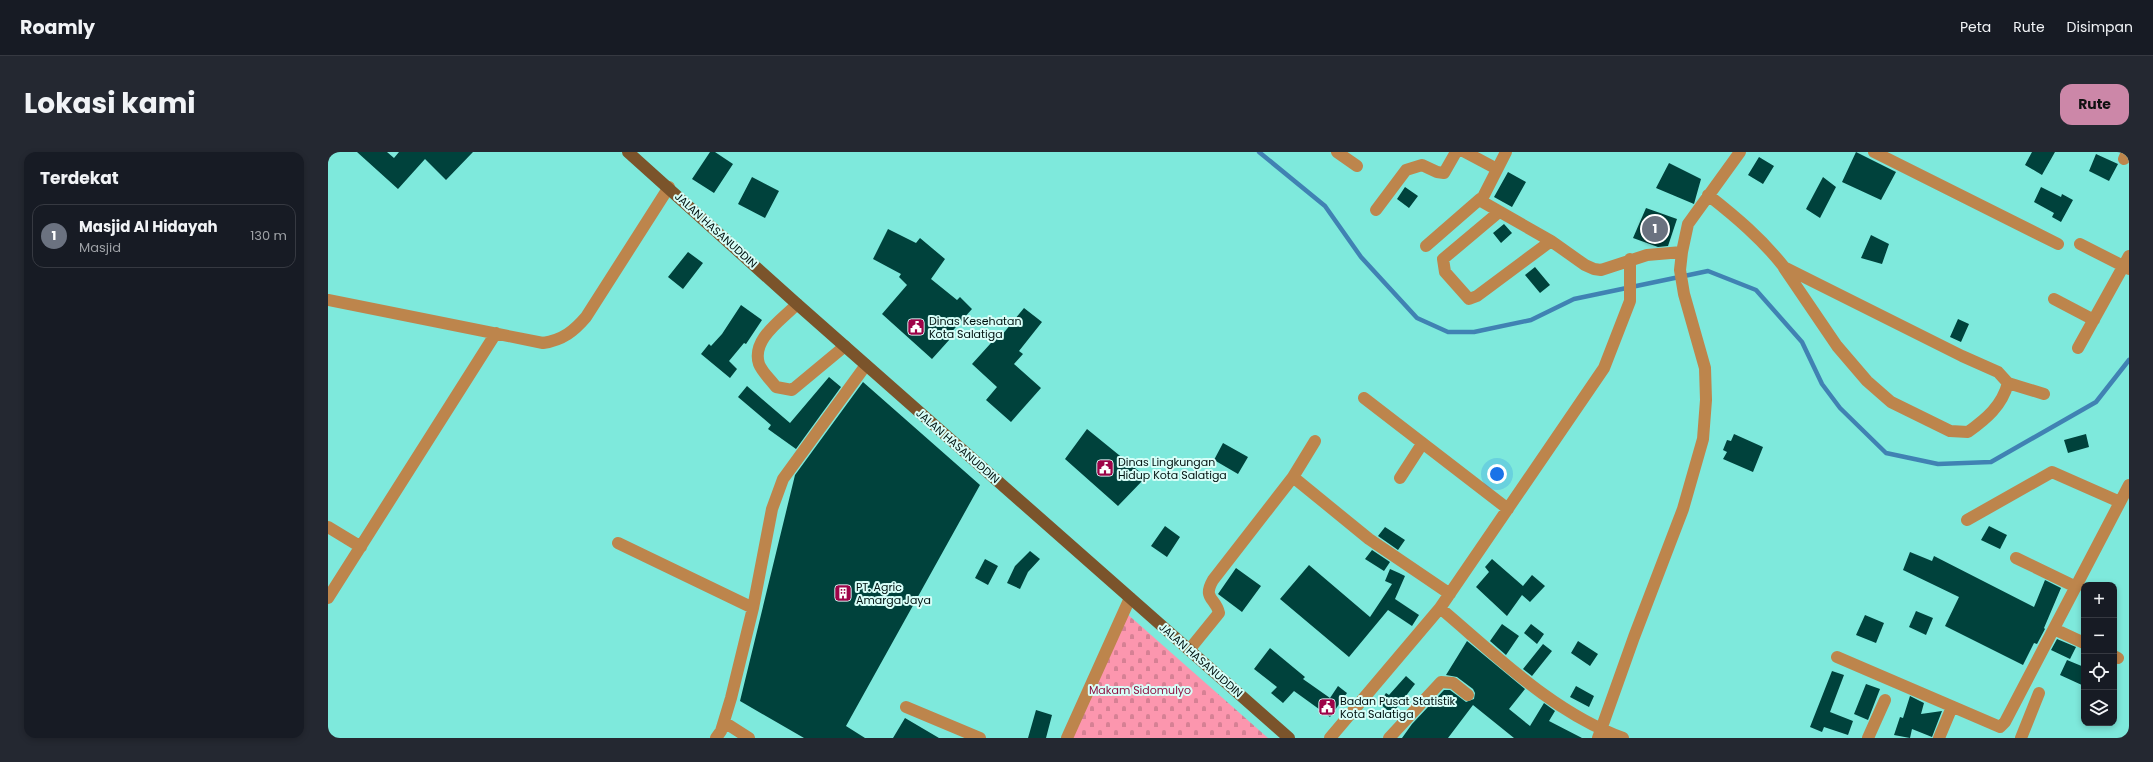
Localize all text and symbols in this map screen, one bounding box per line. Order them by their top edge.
text: Roamly [20,14,95,41]
text: Peta [1960,17,1991,37]
text: Rute [2013,17,2045,37]
text: Disimpan [2067,17,2133,37]
text: Lokasi kami [24,84,196,123]
button: Rute [2060,84,2129,125]
text: Terdekat [40,166,119,190]
street label: JALAN HASANUDDIN [671,189,761,271]
pin: 1 [1642,214,1668,244]
text: Masjid Al Hidayah [79,216,218,237]
text: 1 [52,226,56,245]
text: 130 m [250,226,287,245]
text: Masjid [79,238,121,257]
place label: Dinas Kesehatan Kota Salatiga [929,313,1022,342]
public building icon: Dinas Kesehatan Kota Salatiga [906,317,926,337]
street label: JALAN HASANUDDIN [913,405,1003,487]
place label: Dinas Lingkungan Hidup Kota Salatiga [1118,454,1227,483]
public building icon: Dinas Lingkungan Hidup Kota Salatiga [1095,458,1115,478]
your location [1487,464,1507,484]
place label: PT. Agric Amarga Jaya [856,579,931,608]
map controls [2081,582,2117,726]
button: + [2081,582,2117,618]
building icon: PT. Agric Amarga Jaya [833,583,853,603]
button: − [2081,618,2117,654]
street label: JALAN HASANUDDIN [1156,619,1246,701]
button: locate [2081,654,2117,690]
park label: Makam Sidomulyo [1089,682,1191,698]
button: layers [2081,690,2117,726]
place label: Badan Pusat Statistik Kota Salatiga [1340,693,1456,722]
public building icon: Badan Pusat Statistik Kota Salatiga [1317,697,1337,717]

